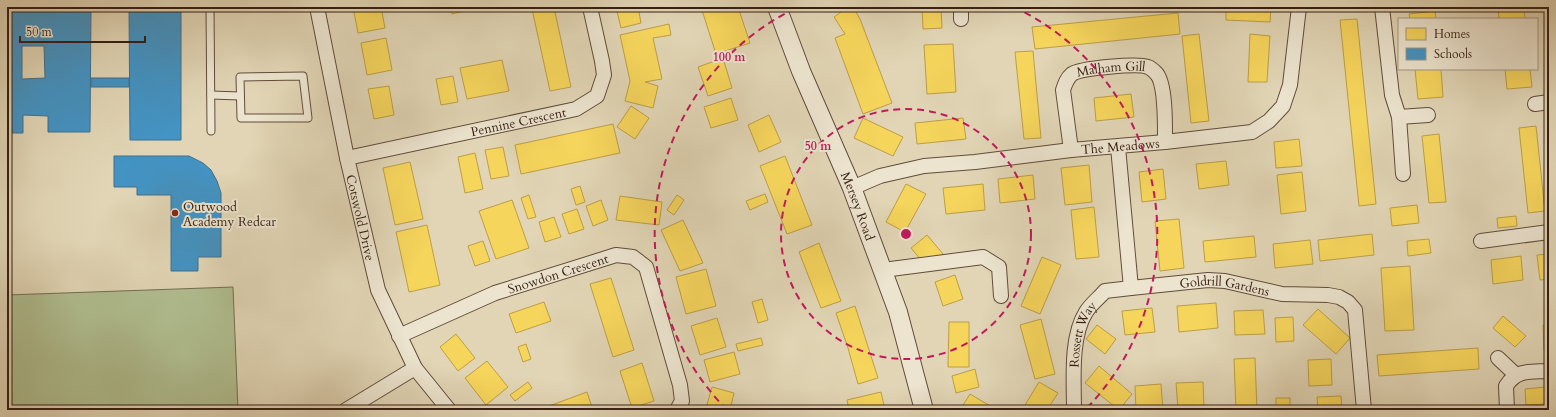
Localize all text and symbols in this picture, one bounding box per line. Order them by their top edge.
scale bar [20,18,145,44]
legend [1398,18,1538,70]
text: 50 m [26,24,53,40]
text: Homes [1434,26,1470,42]
text: Schools [1434,46,1472,62]
text: 100 m [713,49,746,65]
street label: Malham Gill [1075,58,1147,82]
street label: Pennine Crescent [469,103,568,141]
street label: The Meadows [1080,134,1160,159]
text: 50 m [805,138,832,154]
street label: Mersey Road [836,169,879,243]
street label: Cotswold Drive [341,173,379,263]
place label: Outwood Academy Redcar [183,198,276,231]
marker: Outwood Academy Redcar [170,208,180,218]
centre of rings [899,227,913,241]
street label: Snowdon Crescent [506,250,611,298]
street label: Goldrill Gardens [1179,272,1271,301]
street label: Rossett Way [1066,297,1101,368]

